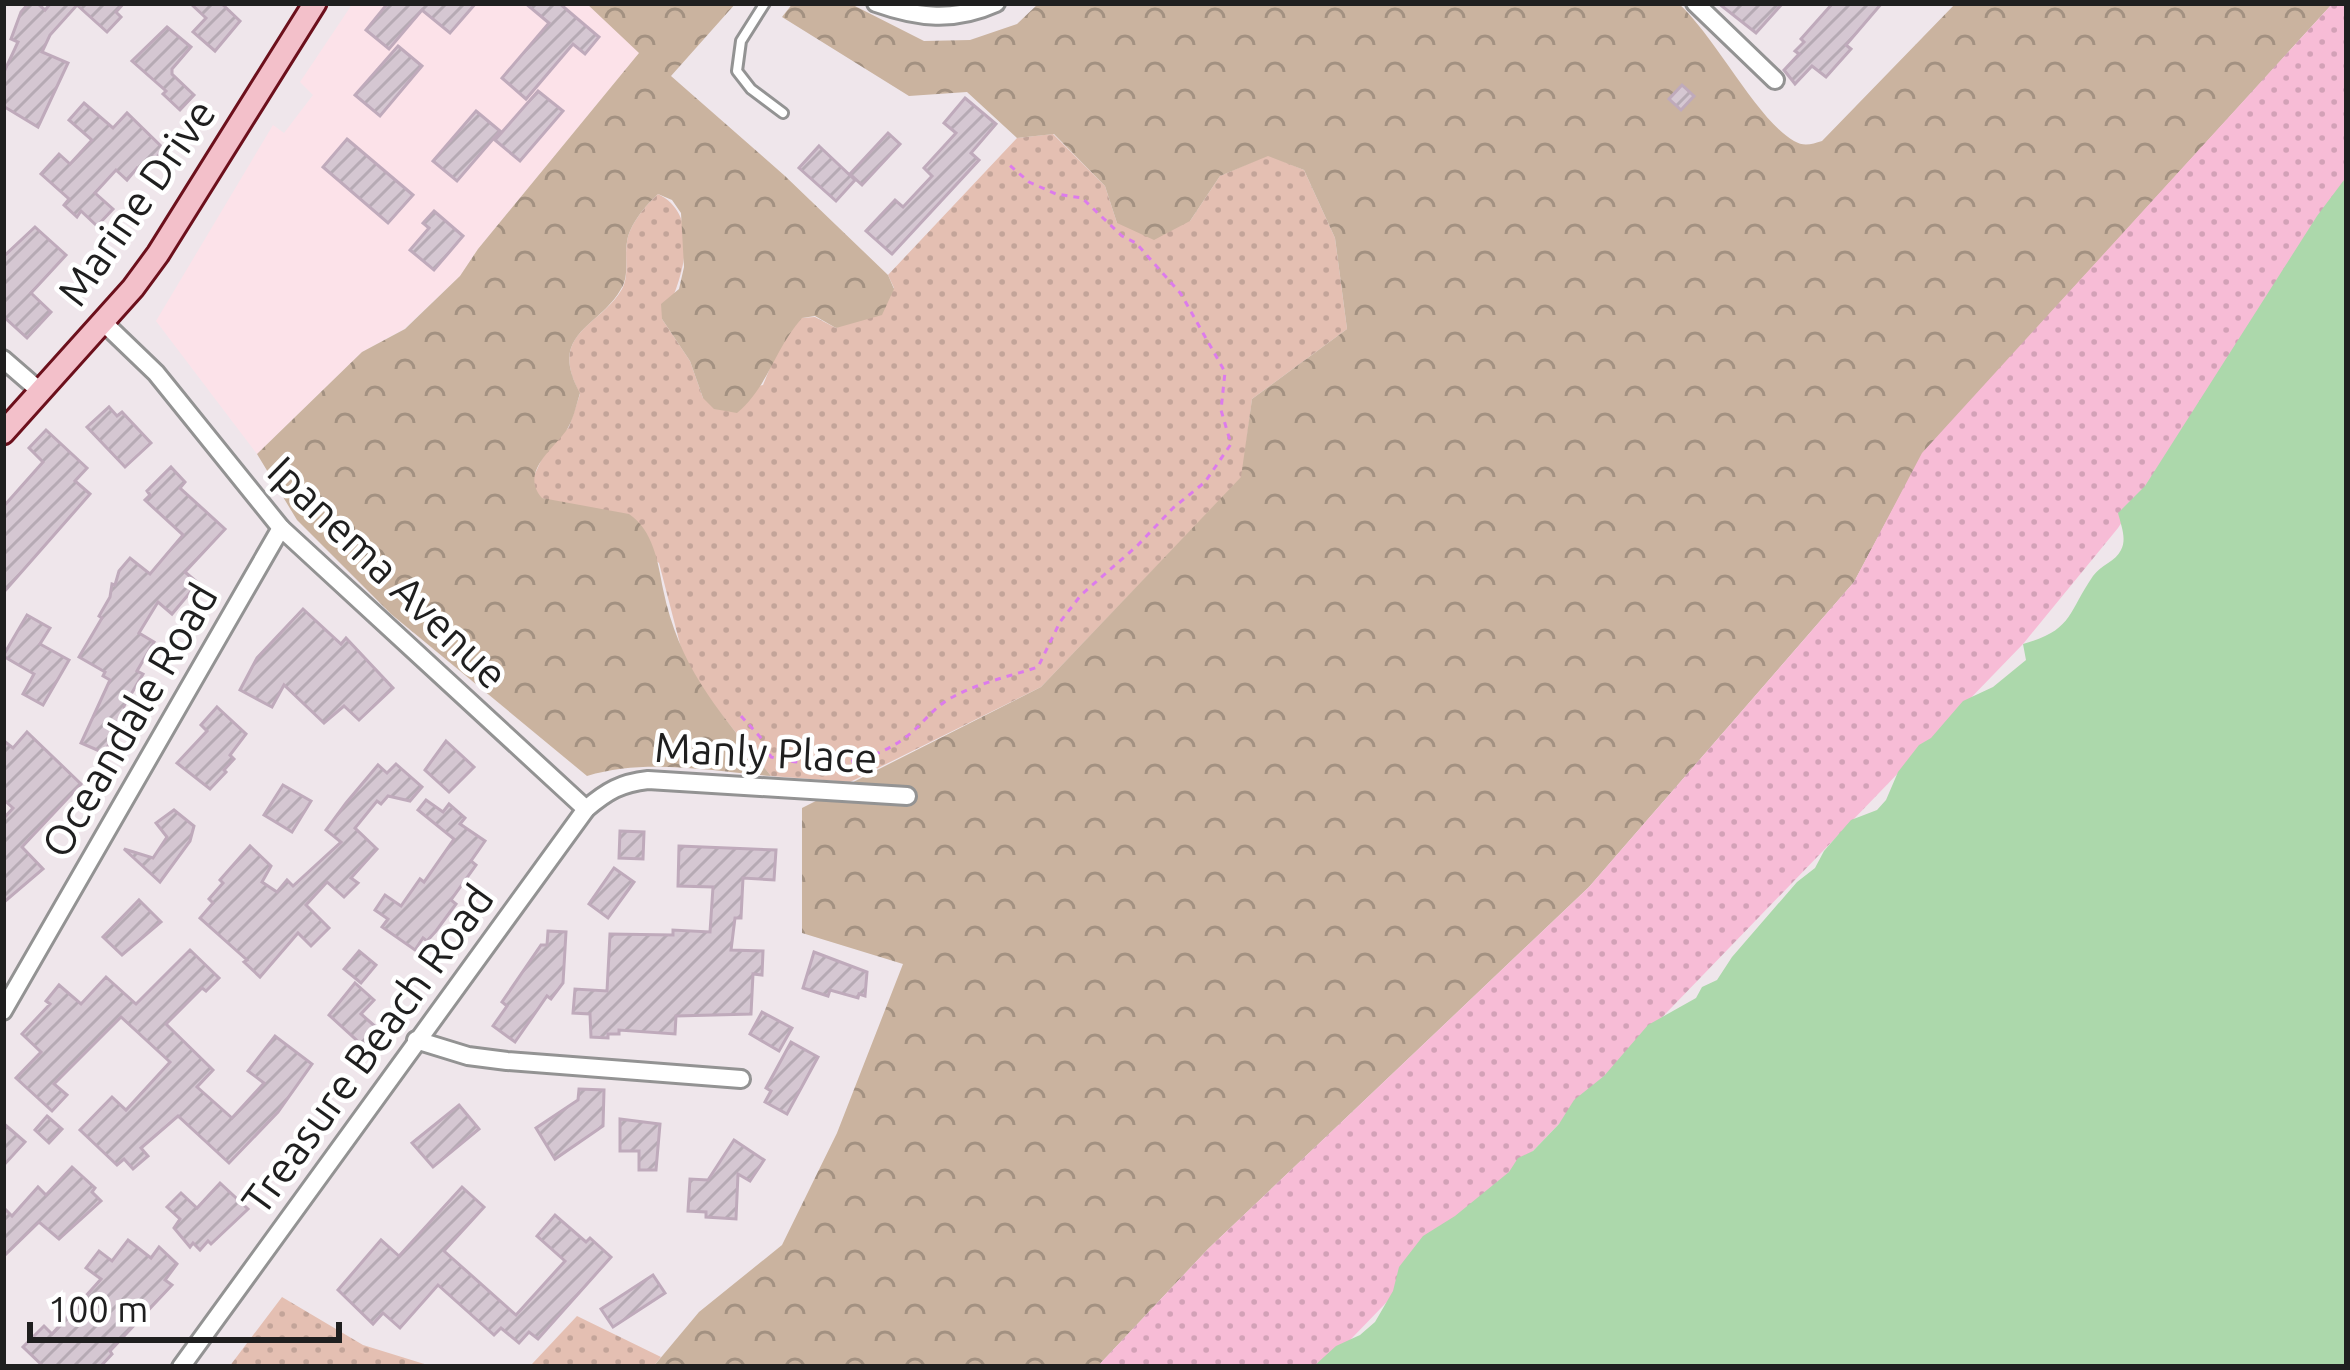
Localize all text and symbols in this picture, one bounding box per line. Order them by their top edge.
street label: Marine Drive [48,90,224,314]
street label: Ipanema Avenue [259,446,517,698]
street label: Oceandale Road [32,575,226,865]
street label: Manly Place [653,723,879,781]
street label: Treasure Beach Road [232,875,502,1223]
scale bar [30,1268,339,1342]
text: 100 m [48,1288,148,1329]

